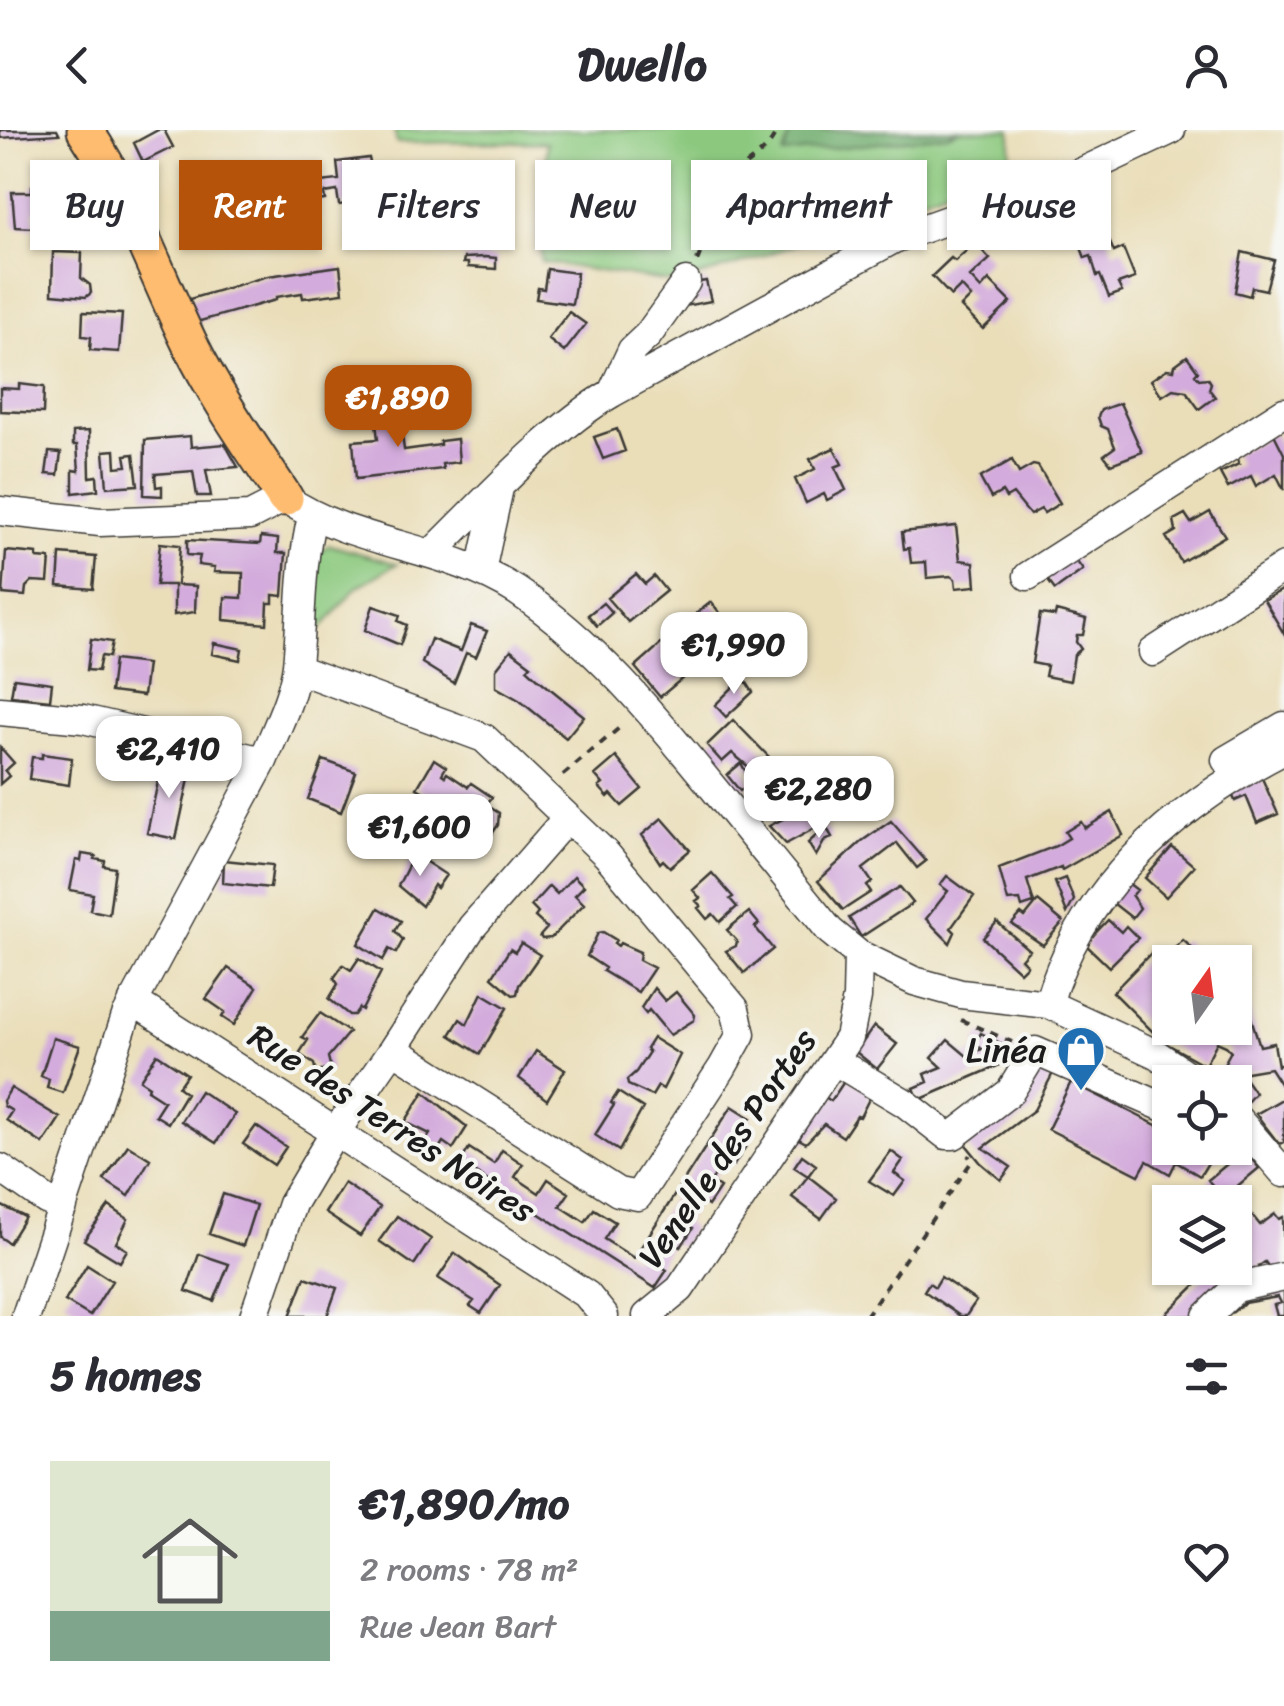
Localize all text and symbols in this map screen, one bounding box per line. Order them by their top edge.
text: Dwello [577,25,707,105]
icon: back [50,38,105,93]
icon: person [1179,38,1234,93]
chip: Buy [30,160,159,250]
chip: Rent [179,160,322,250]
chip: Filters [342,160,515,250]
chip: New [535,160,671,250]
chip: Apartment [691,160,927,250]
chip: House [947,160,1111,250]
pin: €1,890 [317,365,479,450]
text: €1,890 [347,369,449,426]
pin: €1,990 [653,612,815,697]
text: €1,990 [682,616,786,673]
pin: €2,410 [88,716,250,801]
text: €2,410 [118,720,220,777]
pin: €2,280 [738,756,900,841]
text: €2,280 [766,760,872,817]
pin: €1,600 [339,794,501,879]
text: €1,600 [369,798,471,855]
north arrow [1152,945,1252,1045]
map controls [1152,945,1252,1285]
street label: Rue des Terres Noires [235,1006,549,1240]
street label: Venelle des Portes [621,1015,833,1281]
place label: Linéa [966,1019,1046,1081]
shop icon: Linéa [1055,1024,1107,1092]
button: locate [1152,1065,1252,1165]
button: layers [1152,1185,1252,1285]
text: 5 homes [50,1339,201,1413]
icon: filters [1179,1349,1234,1404]
text: €1,890/mo [360,1467,569,1541]
icon: home [130,1501,250,1621]
icon: heart [1179,1534,1234,1589]
text: 2 rooms · 78 m² [360,1541,578,1598]
text: Rue Jean Bart [360,1598,556,1655]

